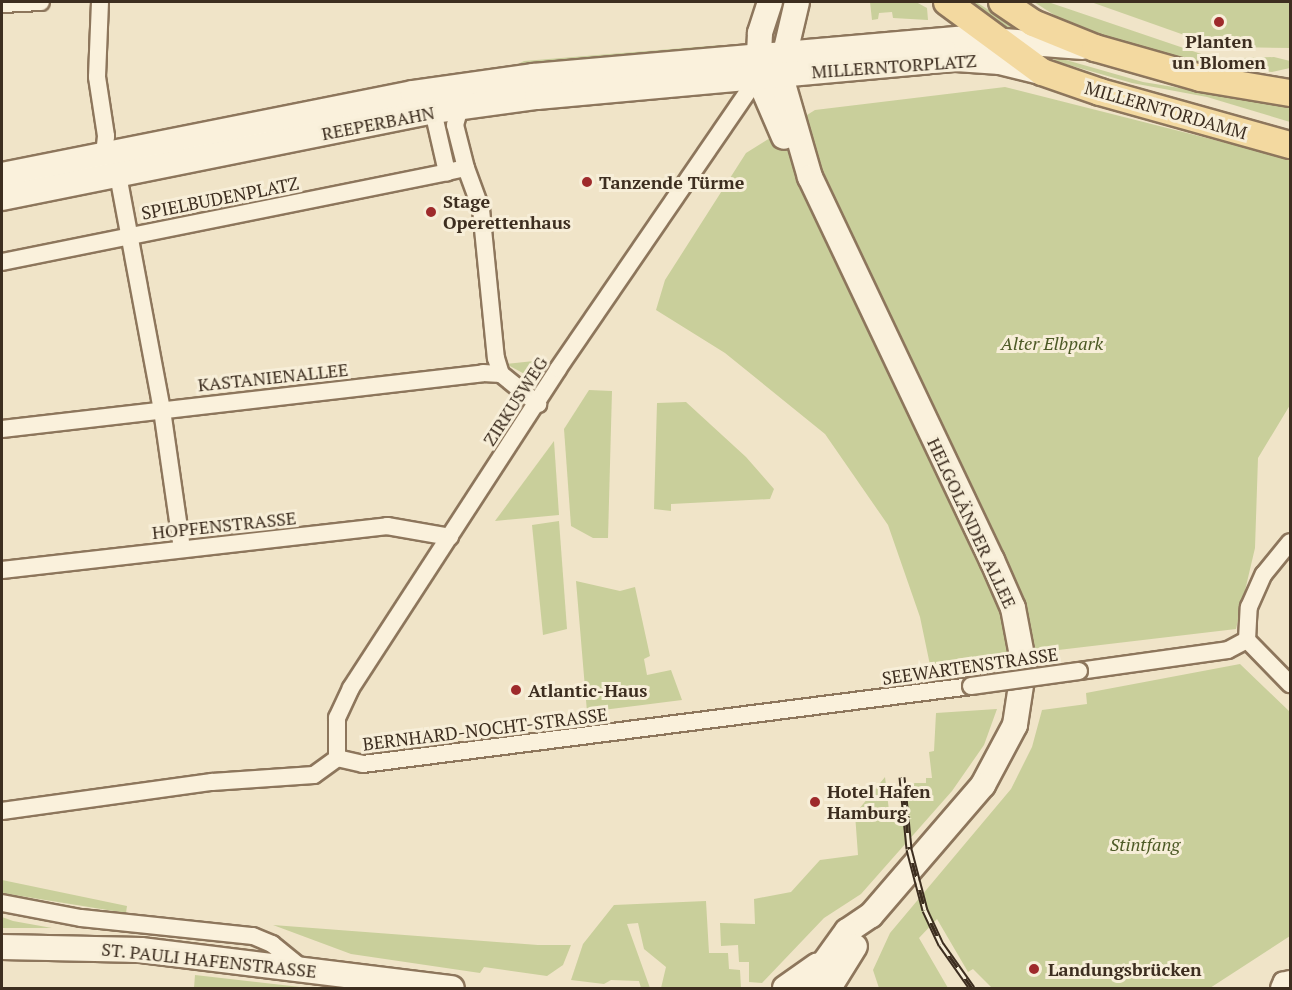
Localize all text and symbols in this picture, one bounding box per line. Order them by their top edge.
marker: Planten un Blomen [1212,15,1226,29]
place label: Planten un Blomen [1172,31,1266,74]
street label: MILLERNTORPLATZ [811,49,977,83]
street label: MILLERNTORDAMM [1082,77,1250,143]
street label: REEPERBAHN [320,101,436,145]
place label: Tanzende Türme [599,171,744,193]
street label: SPIELBUDENPLATZ [139,172,301,224]
marker: Tanzende Türme [580,175,594,189]
place label: Stage Operettenhaus [443,191,571,234]
marker: Stage Operettenhaus [424,205,438,219]
park label: Alter Elbpark [1001,332,1103,354]
street label: ZIRKUSWEG [478,352,552,450]
street label: KASTANIENALLEE [197,358,349,396]
street label: HELGOLÄNDER ALLEE [923,434,1021,612]
street label: HOPFENSTRASSE [151,507,297,543]
street label: SEEWARTENSTRASSE [880,643,1060,689]
place label: Atlantic-Haus [528,679,647,701]
marker: Atlantic-Haus [509,683,523,697]
street label: BERNHARD-NOCHT-STRASSE [361,703,609,755]
place label: Hotel Hafen Hamburg [827,781,931,824]
marker: Hotel Hafen Hamburg [808,795,822,809]
park label: Stintfang [1110,833,1180,855]
street label: ST. PAULI HAFENSTRASSE [100,938,318,982]
place label: Landungsbrücken [1048,958,1202,980]
marker: Landungsbrücken [1025,960,1043,978]

